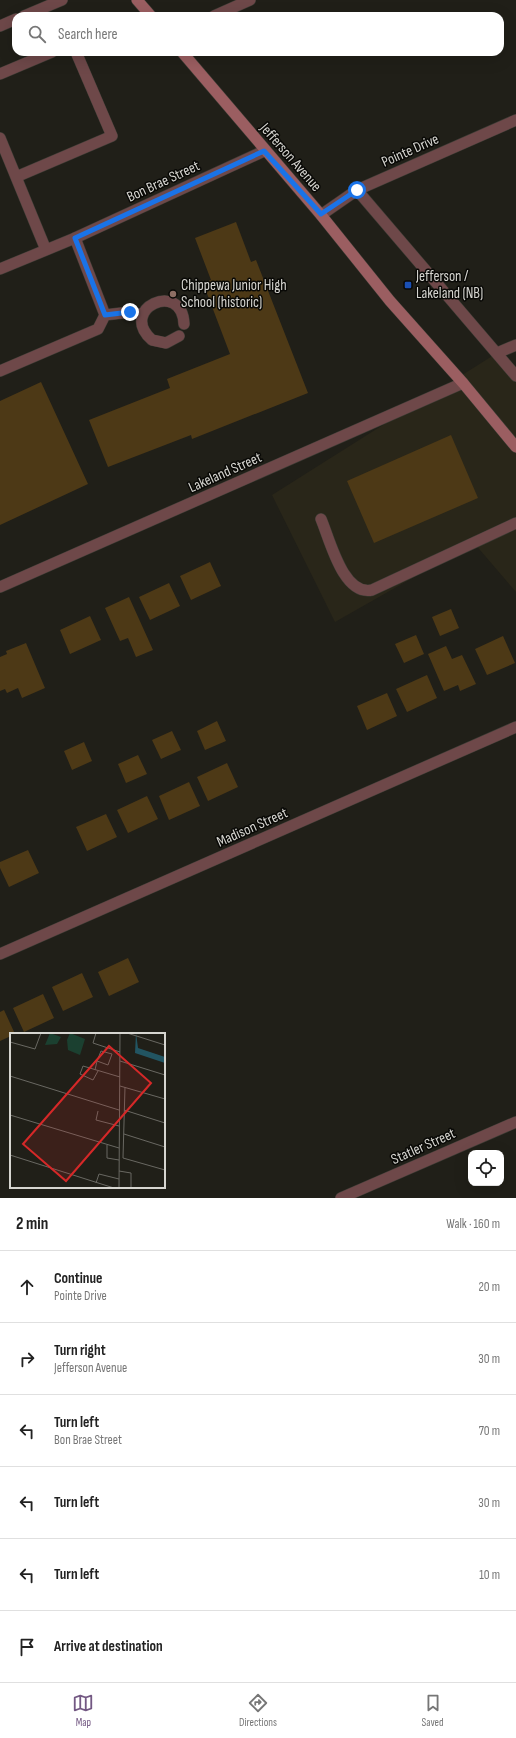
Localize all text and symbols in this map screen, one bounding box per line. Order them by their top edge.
search box [12,12,504,56]
icon: search [26,23,48,45]
text: Search here [58,25,118,44]
street label: Jefferson Avenue [255,118,326,195]
street label: Pointe Drive [379,129,442,172]
street label: Bon Brae Street [124,156,203,207]
route start [348,181,366,199]
place label: Jefferson / Lakeland (NB) [415,267,483,303]
place label: Chippewa Junior High School (historic) [181,276,287,312]
marker: Jefferson / Lakeland (NB) [403,280,413,290]
marker: Chippewa Junior High School (historic) [168,289,178,299]
route end [121,303,139,321]
street label: Lakeland Street [186,448,265,497]
street label: Madison Street [214,803,291,852]
inset map [10,1033,165,1188]
street label: Statler Street [388,1124,459,1169]
map controls [468,1150,504,1186]
button: locate [468,1150,504,1186]
text: 2 min [16,1214,48,1234]
text: Walk · 160 m [446,1216,500,1232]
text: Continue [54,1269,103,1288]
icon: ahead [16,1276,38,1298]
text: 20 m [478,1279,500,1295]
text: Pointe Drive [54,1288,107,1304]
text: Turn right [54,1341,106,1360]
icon: right [16,1348,38,1370]
text: 30 m [478,1351,500,1367]
text: Jefferson Avenue [54,1360,127,1376]
text: Turn left [54,1413,99,1432]
icon: left [16,1420,38,1442]
text: 70 m [479,1423,500,1439]
text: Bon Brae Street [54,1432,122,1448]
icon: left [16,1492,38,1514]
text: Turn left [54,1493,99,1512]
text: 30 m [478,1495,500,1511]
icon: left [16,1564,38,1586]
text: Turn left [54,1565,99,1584]
text: 10 m [479,1567,500,1583]
icon: arrive [16,1636,38,1658]
text: Arrive at destination [54,1637,163,1656]
tab: Map [72,1692,94,1729]
tab: Directions [239,1692,277,1729]
tab: Saved [422,1692,444,1729]

